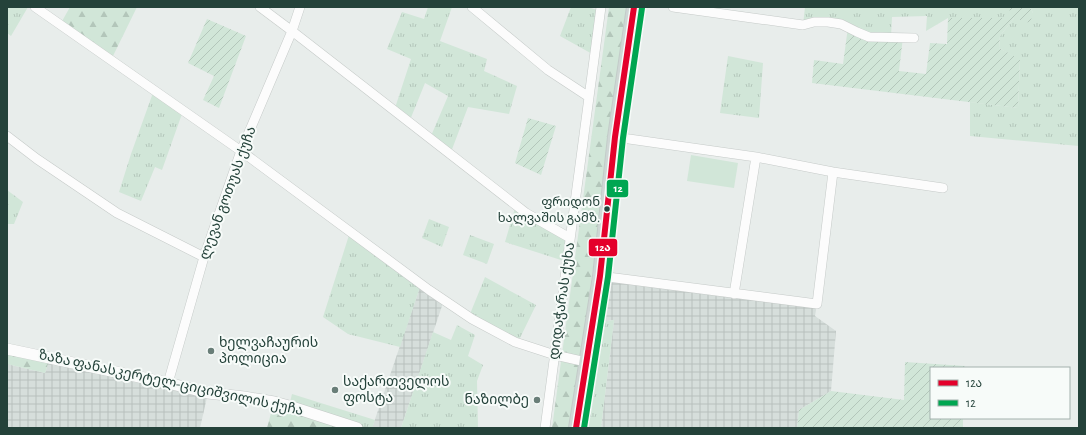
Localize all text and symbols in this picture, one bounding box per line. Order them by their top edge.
street label: ლევან გოთუას ქუჩა [197,125,260,262]
line badge: 12 [606,179,629,198]
text: 12 [613,183,623,194]
place label: ფრიდონ ხალვაშის გამზ. [498,196,600,226]
marker: ფრიდონ ხალვაშის გამზ. [602,204,612,214]
line badge: 12ა [588,238,618,257]
street label: დიდაჭარას ქუხა [546,241,578,361]
text: 12ა [595,242,611,253]
place label: ხელვაჩაურის პოლიცია [219,335,318,367]
marker: ხელვაჩაურის პოლიცია [206,346,216,356]
street label: ზაზა ფანასკერტელ-ციციშვილის ქუჩა [37,347,305,419]
legend [930,367,1070,419]
place label: საქართველოს ფოსტა [343,374,450,406]
text: 12ა [966,377,982,389]
marker: საქართველოს ფოსტა [330,385,340,395]
place label: ნაზილბე [465,393,529,408]
marker: ნაზილბე [532,395,542,405]
text: 12 [966,397,976,409]

